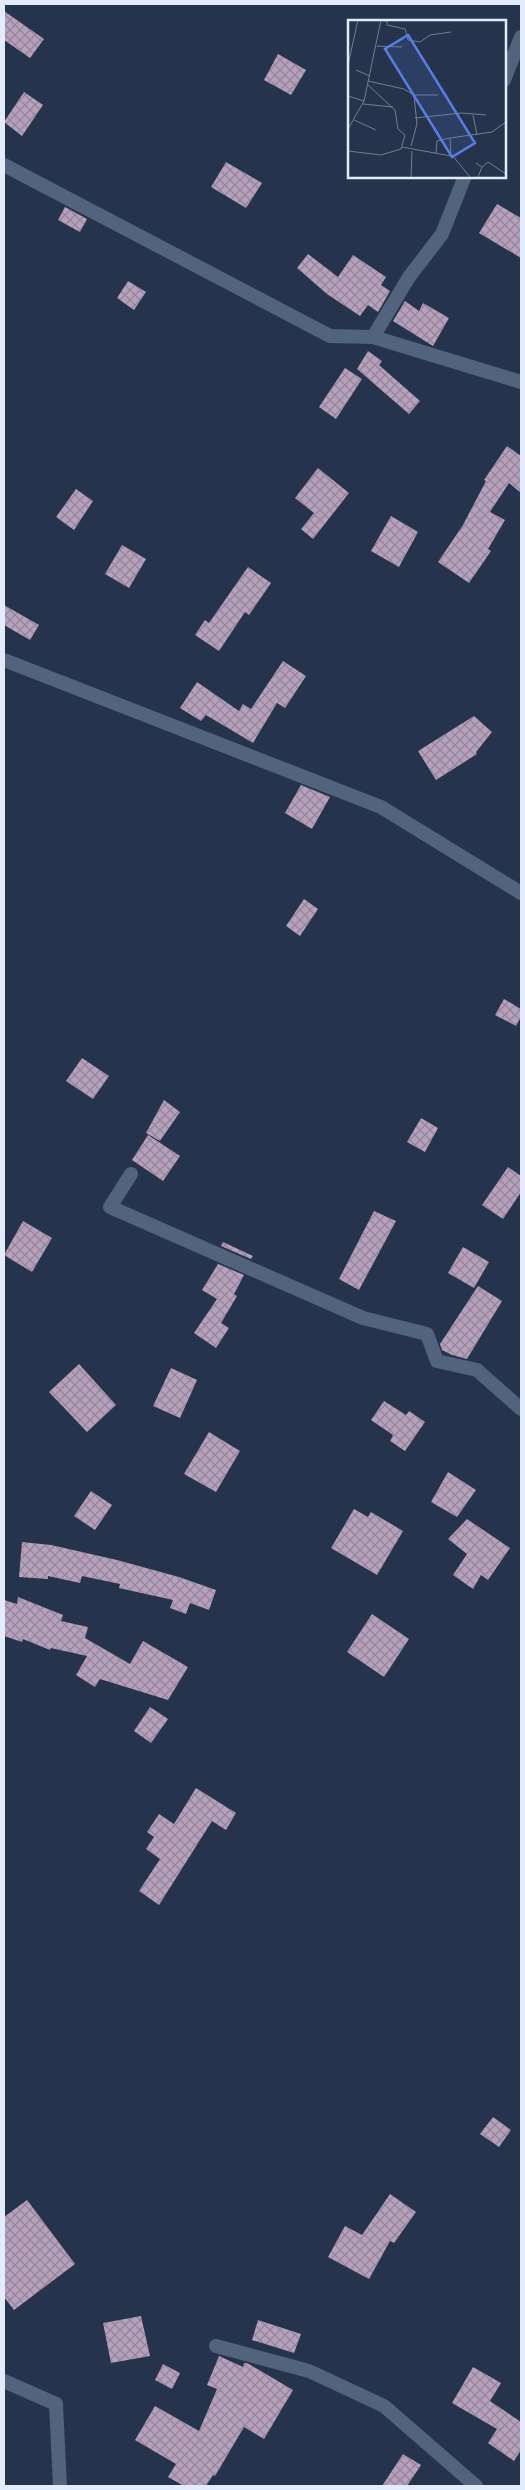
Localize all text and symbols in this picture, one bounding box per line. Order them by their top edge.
inset map [348,20,505,178]

